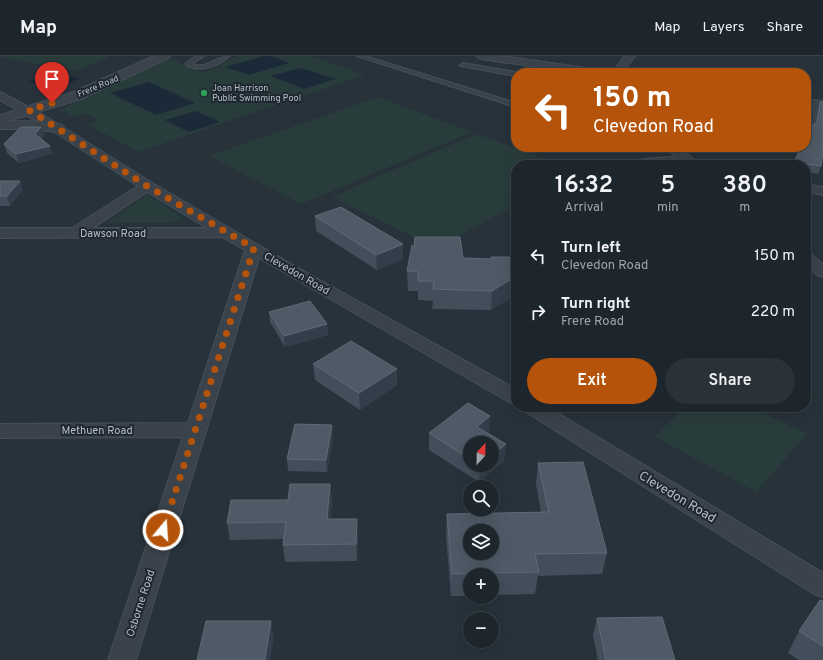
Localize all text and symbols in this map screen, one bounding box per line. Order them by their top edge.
text: Map [20,16,57,40]
text: Map [654,19,680,36]
text: Layers [702,19,744,36]
text: Share [766,19,803,36]
pin [35,62,69,103]
icon: arrive [41,68,63,90]
street label: Frere Road [76,73,120,100]
text: 150 m [593,81,671,117]
place label: Joan Harrison Public Swimming Pool [212,83,301,104]
icon: left [527,84,579,136]
marker: Joan Harrison Public Swimming Pool [199,88,209,98]
text: Clevedon Road [593,116,714,139]
text: 16:32 [555,171,613,201]
text: 5 [660,171,675,201]
text: 380 [722,171,767,201]
text: Arrival [565,200,603,216]
text: min [657,200,679,216]
text: m [739,200,750,216]
street label: Dawson Road [80,227,146,241]
text: Turn left [561,239,621,258]
icon: left [527,245,549,267]
text: 150 m [754,247,795,266]
street label: Clevedon Road [261,249,332,298]
text: Clevedon Road [561,258,648,274]
text: Turn right [561,295,630,314]
icon: right [527,301,549,323]
text: 220 m [751,303,795,322]
text: Frere Road [561,314,624,330]
button: Exit [527,358,657,404]
button: Share [665,358,795,404]
street label: Methuen Road [61,424,133,438]
north arrow [463,436,499,472]
map controls [463,436,499,648]
street label: Clevedon Road [635,468,719,527]
button: search [463,480,499,516]
position arrow [142,509,184,551]
button: layers [463,524,499,560]
street label: Osborne Road [123,568,158,639]
button: + [463,568,499,604]
button: − [463,612,499,648]

